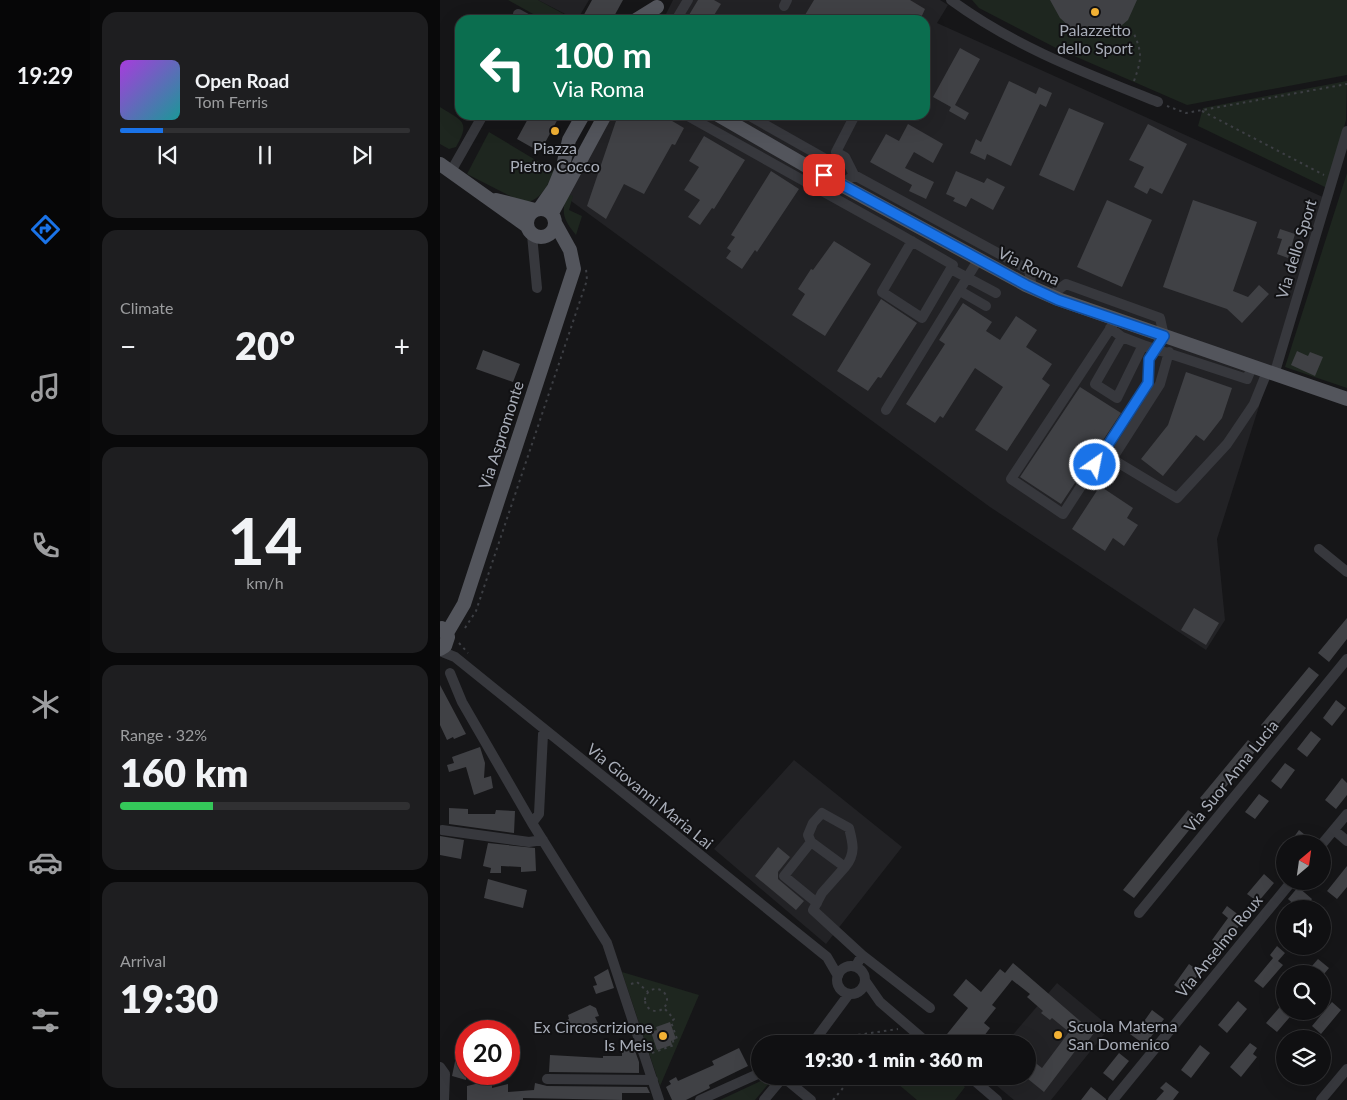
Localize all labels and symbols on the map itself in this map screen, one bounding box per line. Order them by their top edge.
marker: Palazzetto dello Sport [1089,6,1101,18]
place label: Palazzetto dello Sport [1057,20,1133,57]
marker: Piazza Pietro Cocco [549,125,561,137]
place label: Piazza Pietro Cocco [510,138,600,175]
pin [803,154,845,196]
street label: Via dello Sport [1271,197,1320,301]
street label: Via Roma [995,242,1063,289]
street label: Via Aspromonte [474,378,527,491]
position arrow [1068,438,1120,490]
street label: Via Suor Anna Lucia [1179,716,1282,836]
street label: Via Giovanni Maria Lai [583,739,717,852]
north arrow [1276,835,1331,890]
street label: Via Anselmo Roux [1171,890,1266,1001]
place label: Scuola Materna San Domenico [1068,1016,1177,1053]
place label: Ex Circoscrizione Is Meis [533,1017,653,1054]
speed limit sign: 20 [455,1020,520,1085]
marker: Scuola Materna San Domenico [1052,1029,1064,1041]
marker: Ex Circoscrizione Is Meis [657,1030,669,1042]

